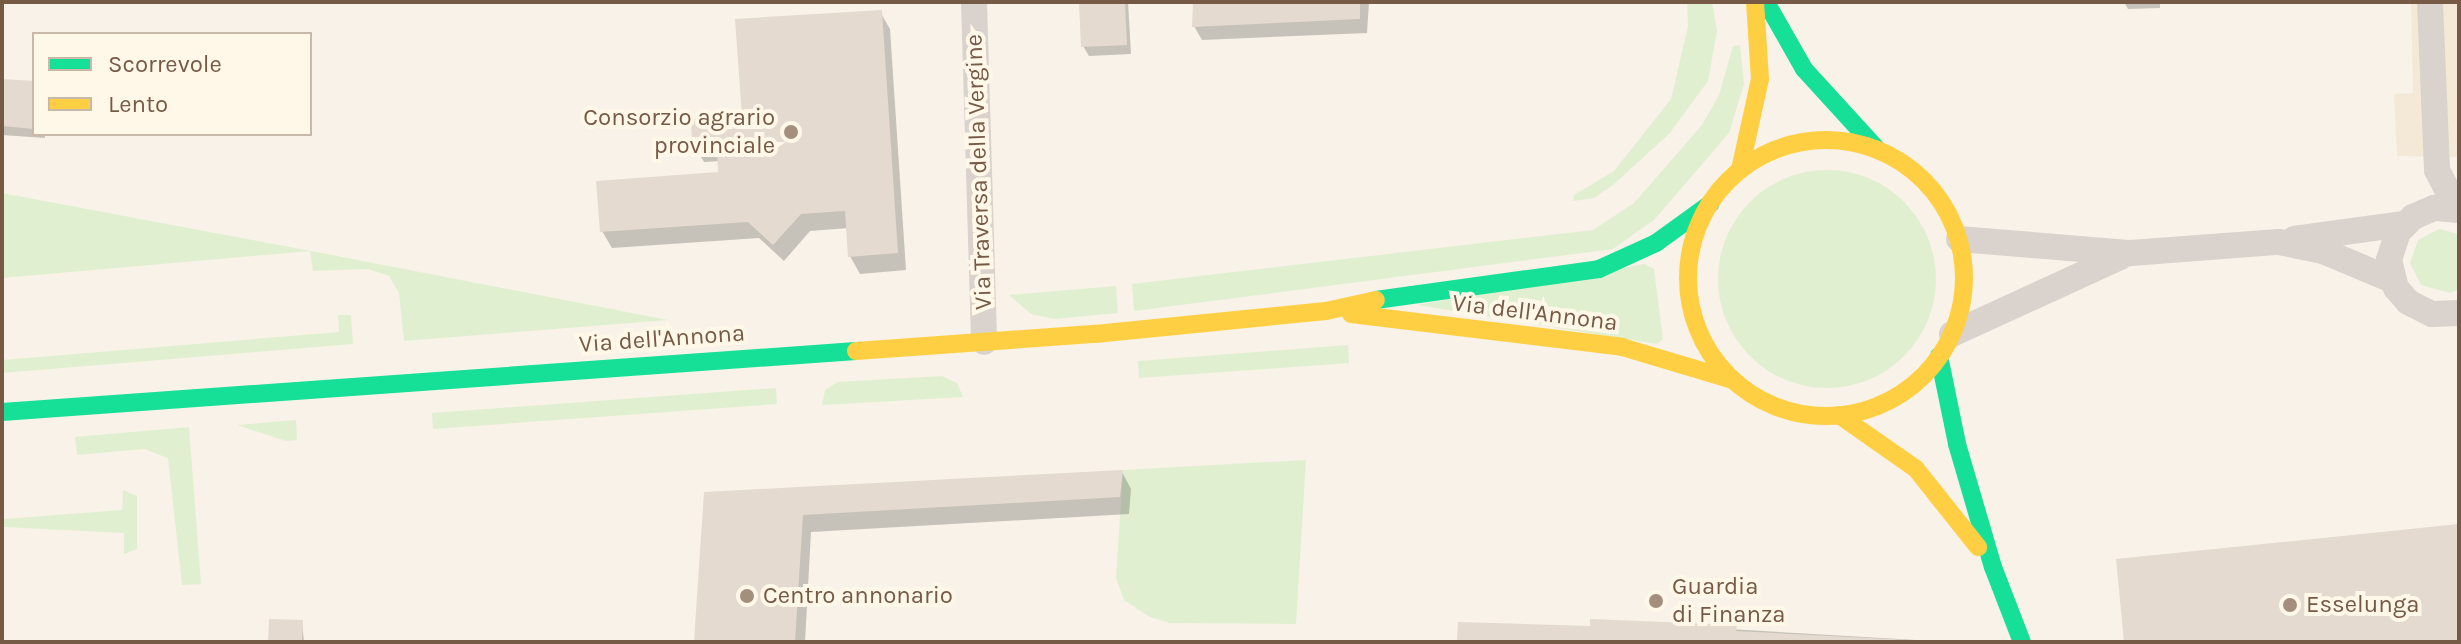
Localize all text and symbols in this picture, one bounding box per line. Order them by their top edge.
legend [32,32,312,136]
street label: Via Traversa della Vergine [960,34,998,310]
text: Scorrevole [108,50,222,78]
text: Lento [108,90,168,118]
place label: Consorzio agrario provinciale [583,104,775,160]
marker: Consorzio agrario provinciale [782,123,800,141]
street label: Via dell'Annona [1451,289,1619,337]
street label: Via dell'Annona [578,319,746,359]
place label: Guardia di Finanza [1672,573,1786,629]
place label: Centro annonario [763,582,953,610]
marker: Centro annonario [738,587,756,605]
place label: Esselunga [2306,591,2420,619]
marker: Guardia di Finanza [1647,592,1665,610]
marker: Esselunga [2281,596,2299,614]

